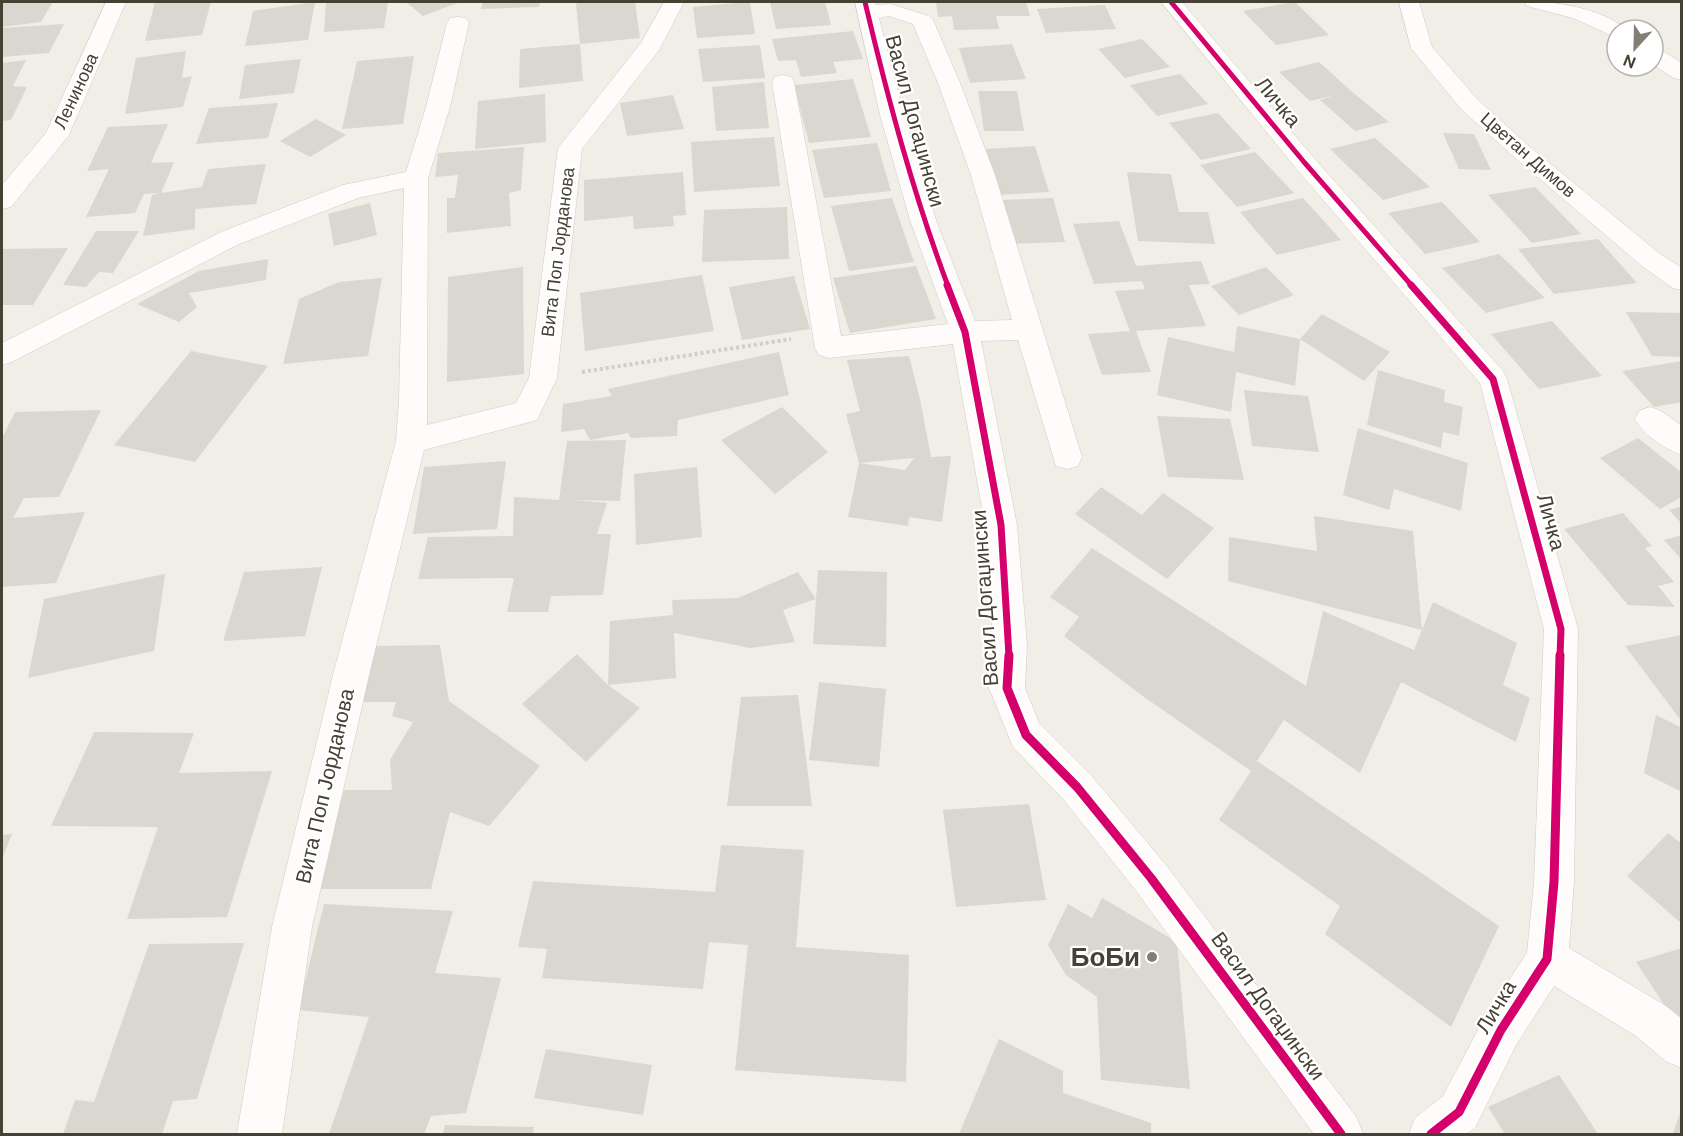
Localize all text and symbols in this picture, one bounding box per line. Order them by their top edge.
north arrow [1605,18,1665,78]
street label: Васил Догаџински [879,32,951,210]
street label: Ленинова [48,48,104,133]
text: N [1620,50,1639,73]
street label: Личка [1249,71,1308,133]
street label: Цветан Димов [1475,107,1581,203]
street label: Вита Поп Јорданова [536,165,580,338]
street label: Личка [1530,490,1572,554]
street label: Васил Догаџински [965,509,1005,687]
street label: Вита Поп Јорданова [289,685,361,886]
street label: Васил Догаџински [1205,926,1331,1086]
place label: БоБи [1071,940,1140,974]
marker: БоБи [1145,950,1159,964]
street label: Личка [1469,975,1523,1039]

